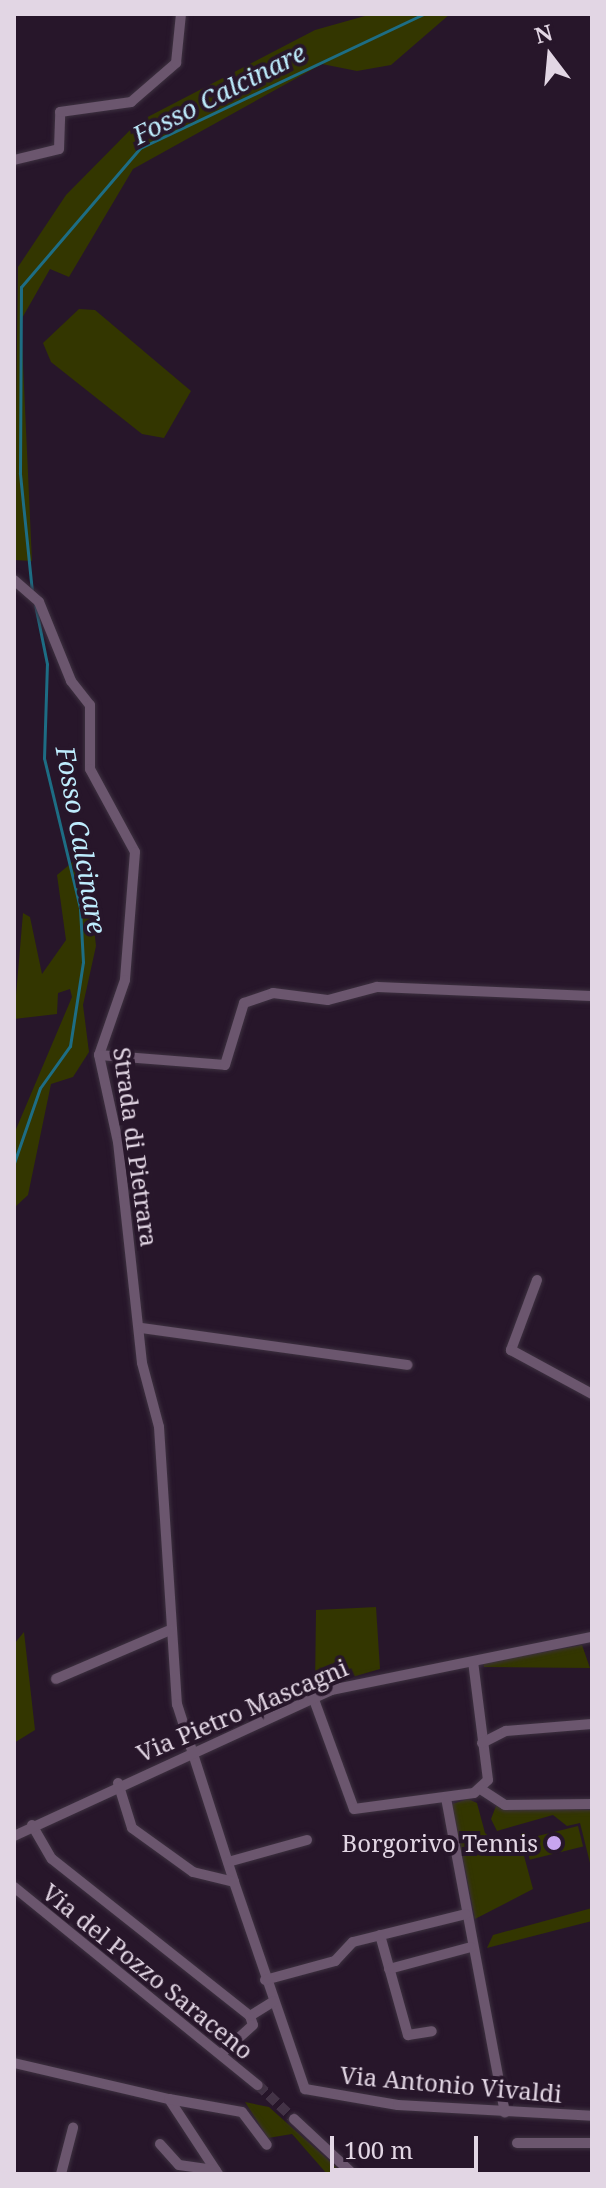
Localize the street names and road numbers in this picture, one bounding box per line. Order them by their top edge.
street label: Strada di Pietrara [108,1045,164,1249]
street label: Via Pietro Mascagni [132,1652,352,1768]
street label: Via del Pozzo Saraceno [37,1877,259,2065]
street label: Via Antonio Vivaldi [339,2060,563,2108]

